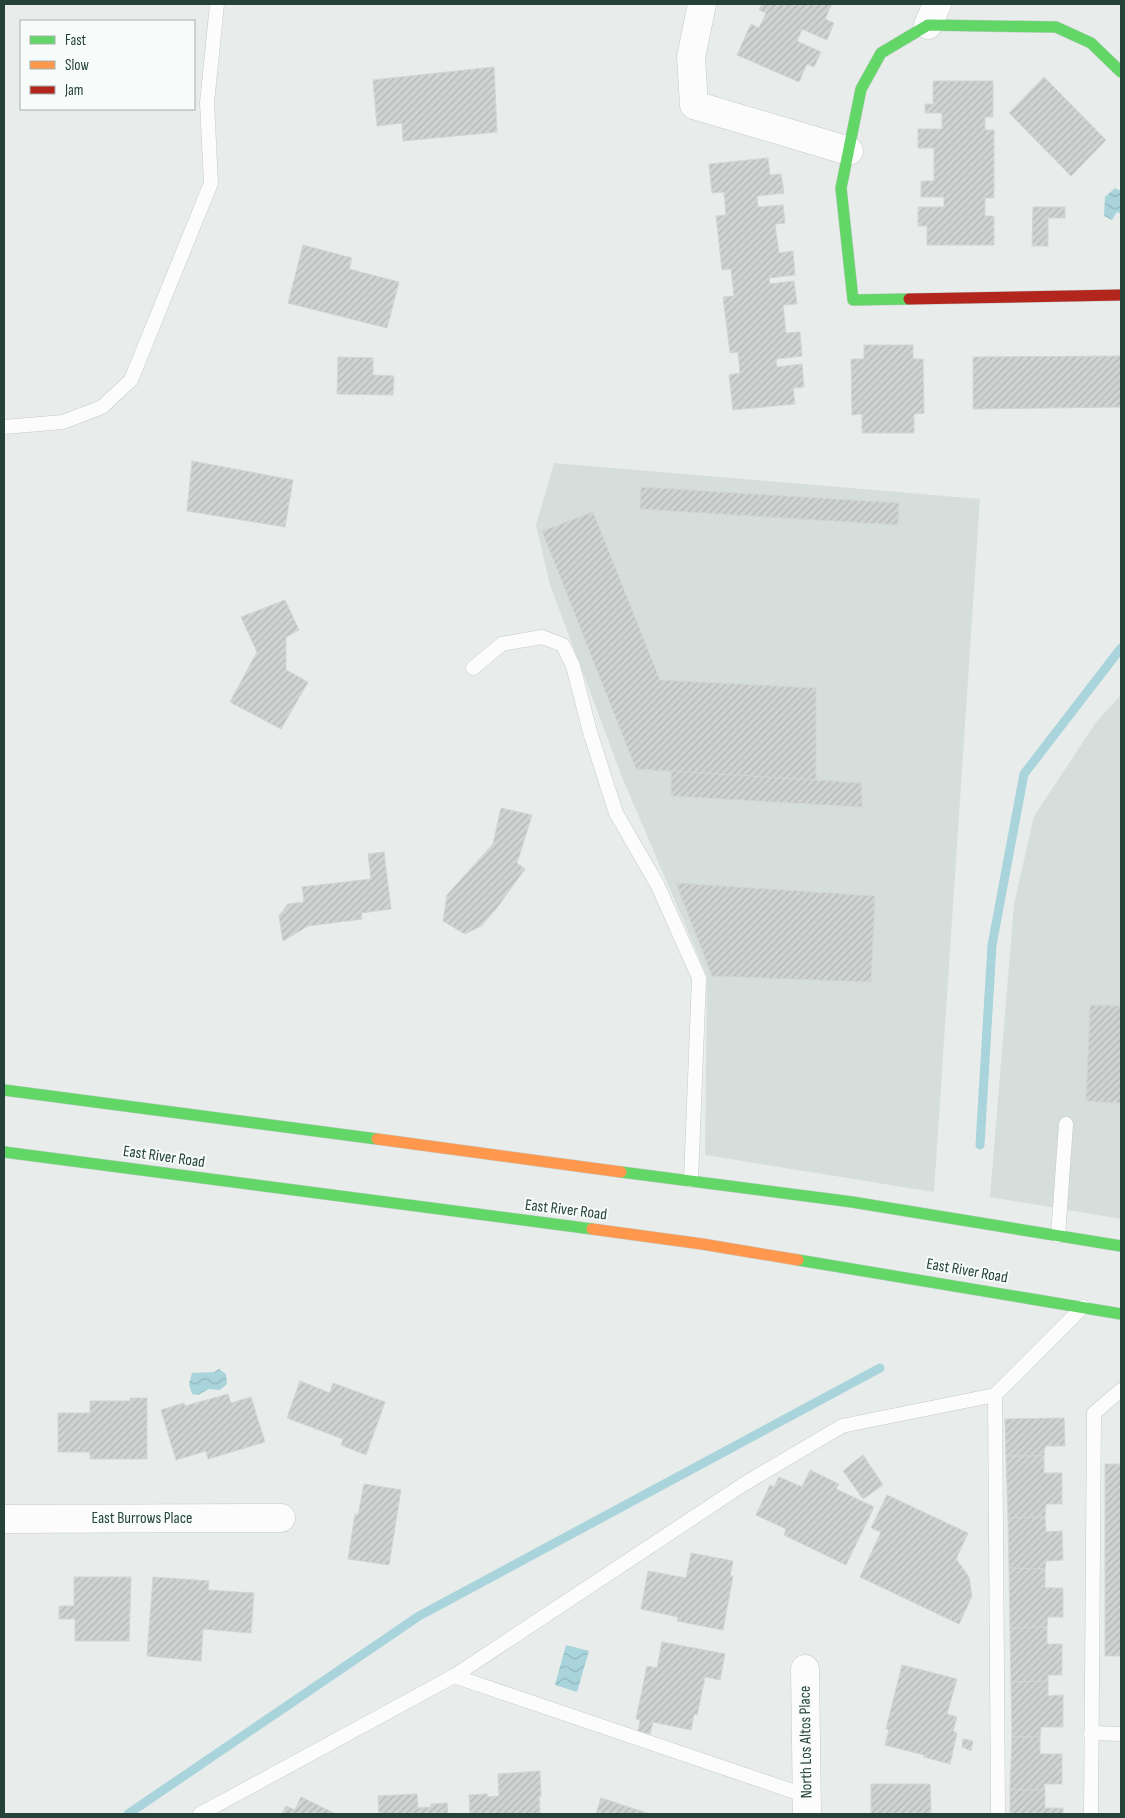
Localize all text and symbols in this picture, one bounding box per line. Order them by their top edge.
legend [20,20,195,110]
text: Fast [65,31,87,50]
text: Slow [65,56,89,75]
text: Jam [64,81,83,100]
street label: East River Road [122,1142,206,1172]
street label: East River Road [524,1196,608,1224]
street label: East River Road [925,1254,1009,1288]
street label: East Burrows Place [92,1509,192,1528]
street label: North Los Altos Place [796,1685,816,1799]

